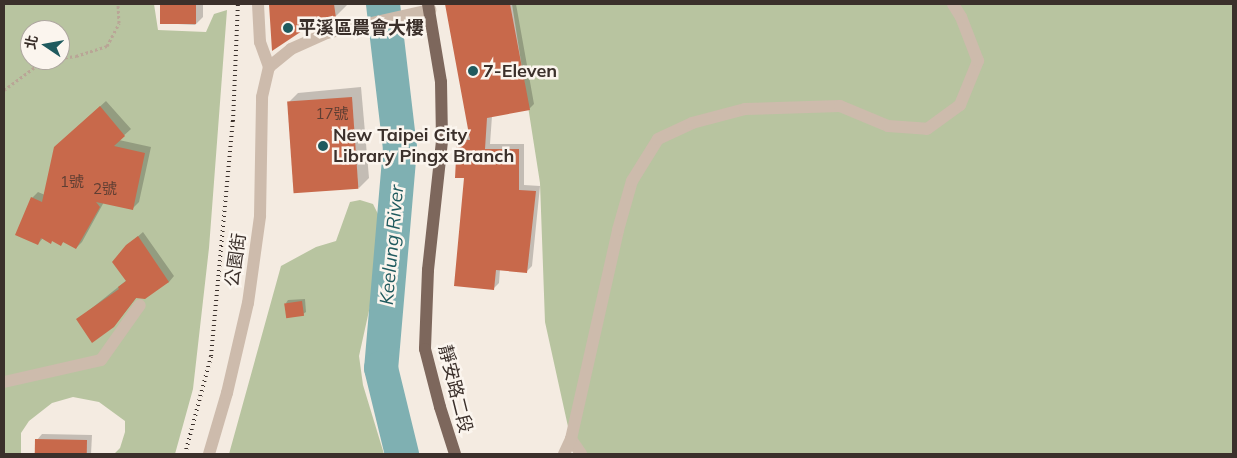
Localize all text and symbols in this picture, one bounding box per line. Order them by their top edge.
place label: 平溪區農會大樓 [298,17,424,39]
north arrow [20,20,70,70]
marker: 平溪區農會大樓 [282,22,294,34]
text: 北 [21,33,42,51]
place label: 7-Eleven [483,60,557,82]
marker: 7-Eleven [467,65,479,77]
house number: 17號 [316,105,348,123]
place label: New Taipei City Library Pingx Branch [333,125,514,168]
marker: New Taipei City Library Pingx Branch [317,140,329,152]
house number: 1號 [60,173,84,191]
house number: 2號 [93,180,117,198]
water label: Keelung River [375,184,409,306]
street label: 公園街 [222,232,250,288]
street label: 靜安路二段 [434,343,476,435]

